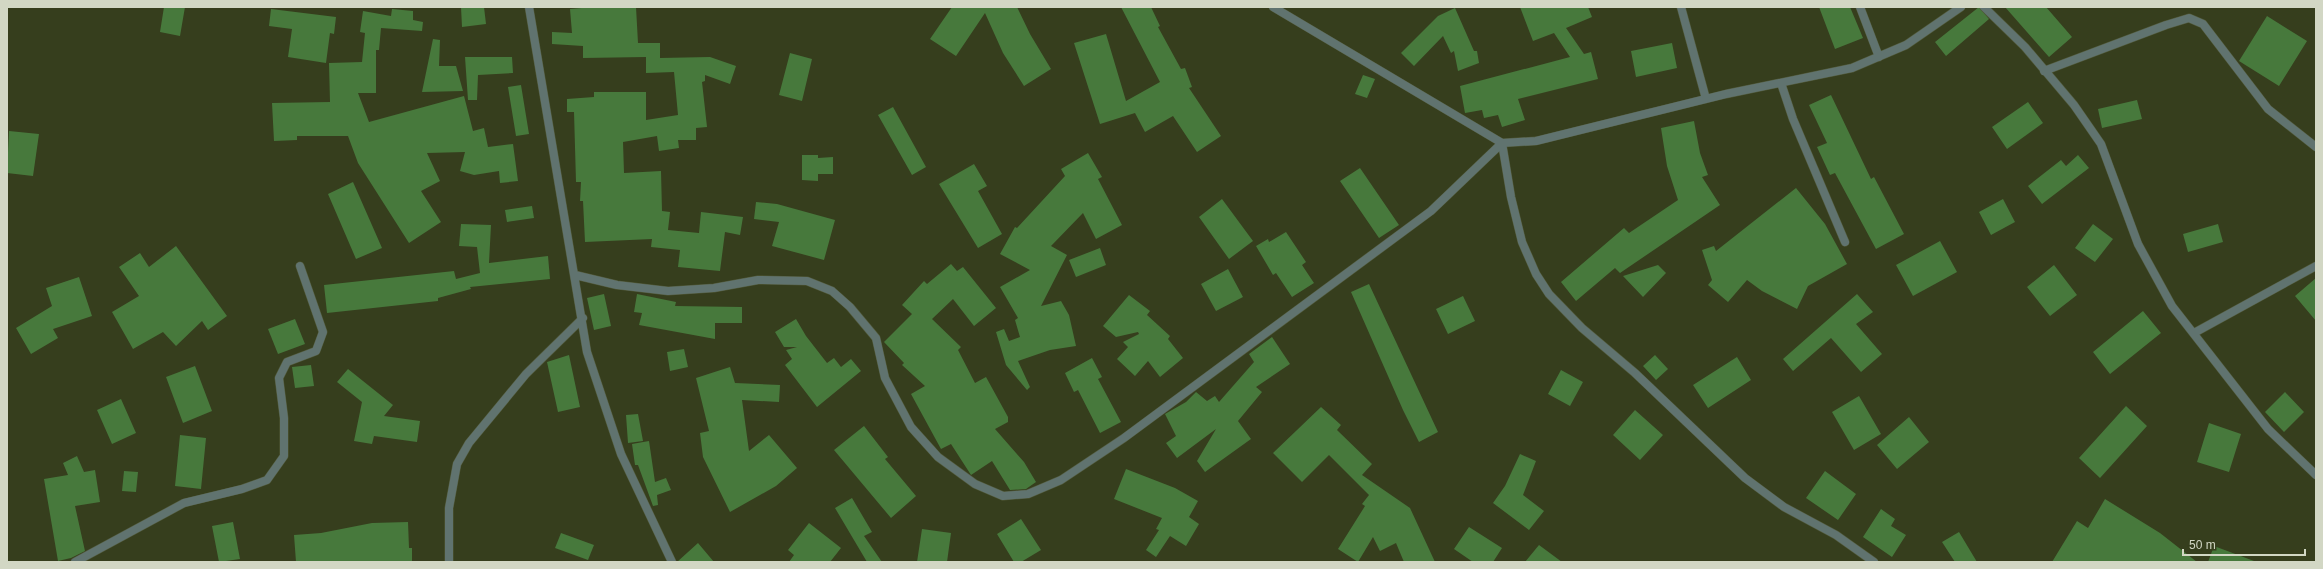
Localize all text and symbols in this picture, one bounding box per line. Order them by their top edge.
scale bar [2183,531,2305,557]
text: 50 m [2189,538,2216,552]

